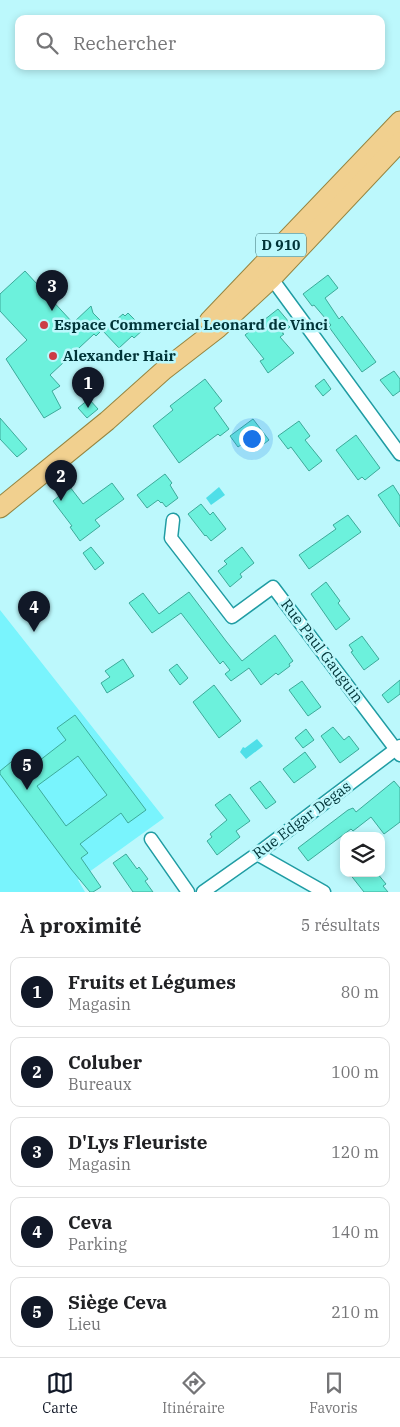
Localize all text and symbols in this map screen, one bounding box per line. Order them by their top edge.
search box [15,15,385,70]
icon: search [33,29,61,57]
text: Rechercher [73,31,176,55]
road number: D 910 [256,234,306,256]
pin: 3 [36,270,68,311]
place label: Espace Commercial Leonard de Vinci [54,315,328,334]
marker: Espace Commercial Leonard de Vinci [38,319,50,331]
place label: Alexander Hair [63,346,177,365]
marker: Alexander Hair [47,350,59,362]
pin: 1 [72,367,104,408]
your location [239,426,265,452]
pin: 2 [45,460,77,501]
pin: 4 [18,591,50,632]
street label: Rue Paul Gauguin [277,595,368,707]
pin: 5 [11,749,43,790]
street label: Rue Edgar Degas [249,776,355,863]
map controls [340,832,385,877]
button: layers [340,832,385,877]
text: À proximité [20,911,142,939]
text: 5 résultats [301,915,380,935]
text: Fruits et Légumes [68,970,236,994]
text: 1 [32,982,42,1002]
text: 80 m [341,982,379,1002]
text: Magasin [68,994,131,1014]
text: Coluber [68,1050,142,1074]
text: 2 [32,1062,42,1082]
text: 100 m [331,1062,379,1082]
text: Bureaux [68,1074,132,1094]
text: D'Lys Fleuriste [68,1130,207,1154]
text: 3 [32,1142,42,1162]
text: 120 m [331,1142,379,1162]
text: Magasin [68,1154,131,1174]
text: Ceva [68,1210,112,1234]
text: 4 [32,1222,42,1242]
text: 140 m [331,1222,379,1242]
text: Parking [68,1234,127,1254]
text: Siège Ceva [68,1290,167,1314]
text: 5 [32,1302,42,1322]
text: 210 m [331,1302,379,1322]
text: Lieu [68,1314,101,1334]
tab: Carte [42,1369,78,1417]
tab: Itinéraire [162,1369,225,1417]
tab: Favoris [309,1369,358,1417]

